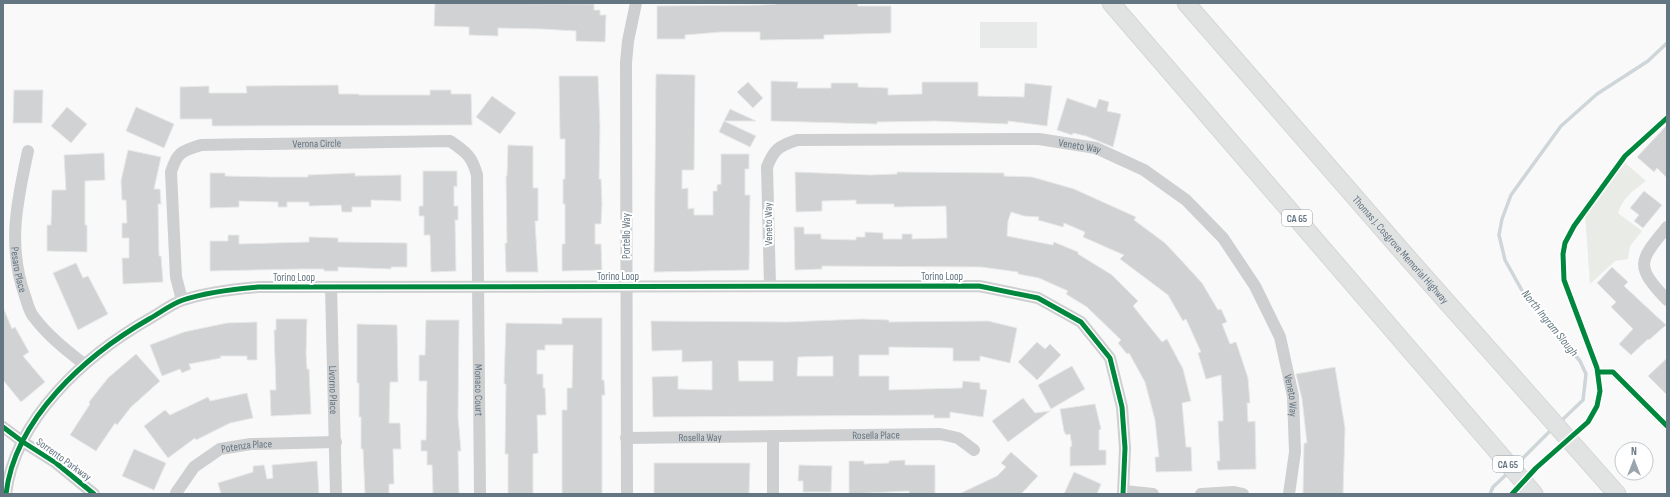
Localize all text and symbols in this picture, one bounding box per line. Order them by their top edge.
street label: Veneto Way [1058,136,1104,157]
street label: Verona Circle [292,137,341,151]
street label: Thomas J. Cosgrove Memorial Highway [1350,193,1452,307]
street label: Veneto Way [762,202,775,246]
road number: CA 65 [1282,210,1312,226]
street label: Portello Way [620,212,633,259]
street label: Pesaro Place [8,246,29,294]
street label: Torino Loop [597,270,639,283]
street label: Torino Loop [921,270,963,283]
street label: Torino Loop [273,271,315,284]
water label: North Ingram Slough [1518,287,1581,360]
street label: Monaco Court [472,364,485,417]
street label: Livorno Place [326,365,340,415]
street label: Veneto Way [1281,373,1300,418]
street label: Rosella Place [852,429,900,442]
street label: Rosella Way [678,431,722,444]
street label: Sorrento Parkway [34,435,94,484]
street label: Potenza Place [220,438,272,456]
north arrow [1614,441,1654,481]
text: N [1631,445,1637,458]
road number: CA 65 [1493,456,1523,472]

